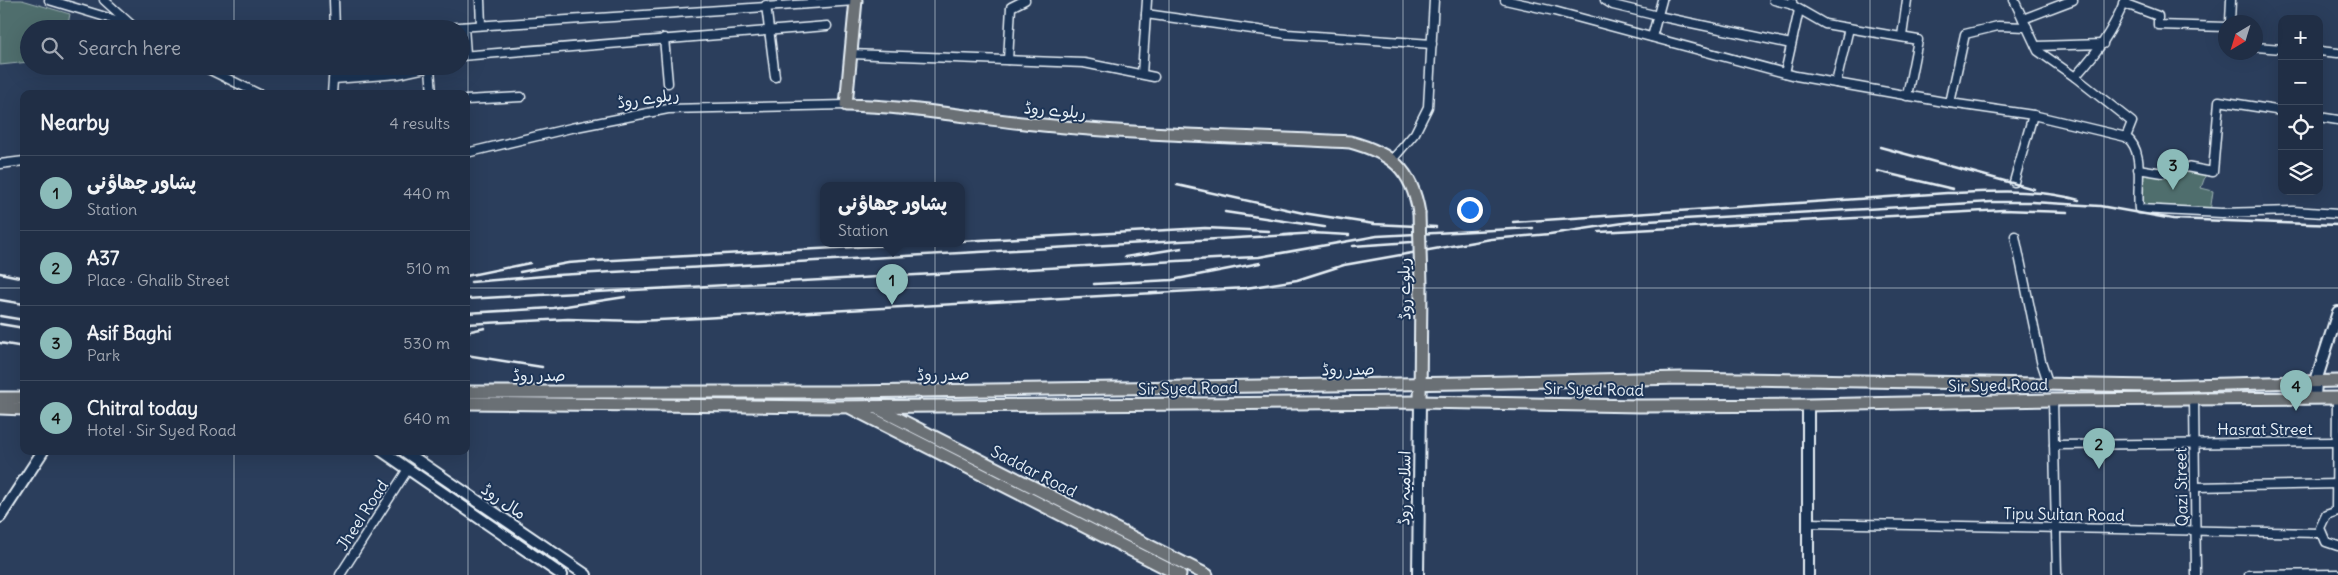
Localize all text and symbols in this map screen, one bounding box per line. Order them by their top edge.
north arrow [2218,15,2263,60]
map controls [2278,15,2323,195]
button: + [2278,15,2323,60]
search box [20,20,470,75]
icon: search [38,34,66,62]
text: Search here [78,36,181,60]
button: − [2278,60,2323,105]
street label: ریلوے روڈ [616,84,680,113]
street label: ریلوے روڈ [1023,97,1087,124]
button: locate [2278,105,2323,150]
text: Nearby [40,109,110,136]
text: 4 results [389,113,450,133]
pin: 3 [2157,149,2189,190]
button: layers [2278,150,2323,195]
text: پشاور چھاؤنی [87,170,196,194]
popup [820,182,965,247]
text: 1 [53,183,59,203]
text: 440 m [403,183,450,203]
text: پشاور چھاؤنی [838,191,947,215]
your location [1457,197,1483,223]
text: Station [87,199,137,219]
text: Station [838,220,888,240]
text: A37 [87,246,119,270]
text: 2 [52,258,60,278]
text: 510 m [406,258,450,278]
street label: ریلوے روڈ [1393,258,1416,320]
pin: 1 [876,264,908,305]
text: Place · Ghalib Street [87,270,229,290]
text: Asif Baghi [87,321,172,345]
text: 3 [51,333,61,353]
text: 530 m [403,333,450,353]
text: Park [87,345,120,365]
street label: صدر روڈ [1321,359,1375,379]
street label: صدر روڈ [916,364,970,384]
street label: صدر روڈ [513,365,565,385]
pin: 4 [2280,370,2312,411]
street label: Sir Syed Road [1948,374,2048,396]
street label: Sir Syed Road [1138,377,1238,399]
street label: Sir Syed Road [1544,378,1644,400]
text: Chitral today [87,396,198,420]
text: 4 [51,408,61,428]
text: 640 m [403,408,450,428]
street label: Hasrat Street [2217,419,2313,439]
text: Hotel · Sir Syed Road [87,420,236,440]
pin: 2 [2083,428,2115,469]
street label: Saddar Road [988,441,1080,501]
street label: Qazi Street [2170,447,2192,527]
street label: اسلامیہ روڈ [1393,450,1415,526]
street label: Jheel Road [332,476,392,554]
street label: مال روڈ [478,479,530,523]
street label: Tipu Sultan Road [2003,503,2125,525]

